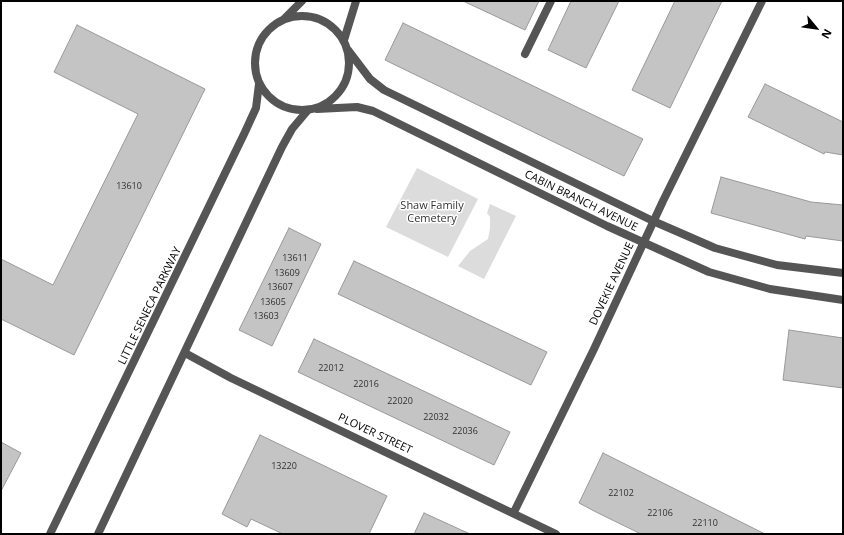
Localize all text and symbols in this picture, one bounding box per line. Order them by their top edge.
north arrow [796,8,836,48]
text: N [818,27,836,42]
street label: CABIN BRANCH AVENUE [522,168,640,234]
house number: 13610 [116,181,142,191]
park label: Shaw Family Cemetery [400,199,464,225]
street label: DOVEKIE AVENUE [587,240,637,328]
street label: LITTLE SENECA PARKWAY [116,245,184,367]
house number: 13611 [282,253,308,263]
house number: 13609 [274,268,300,278]
house number: 13607 [267,282,293,292]
house number: 13605 [260,297,286,307]
house number: 13603 [253,311,279,321]
house number: 22012 [318,363,344,373]
house number: 22016 [353,379,379,389]
house number: 22020 [387,396,413,406]
street label: PLOVER STREET [336,411,414,457]
house number: 22032 [423,412,449,422]
house number: 22036 [452,426,478,436]
house number: 13220 [271,461,297,471]
house number: 22102 [608,488,634,498]
house number: 22106 [647,508,673,518]
house number: 22110 [692,518,718,528]

